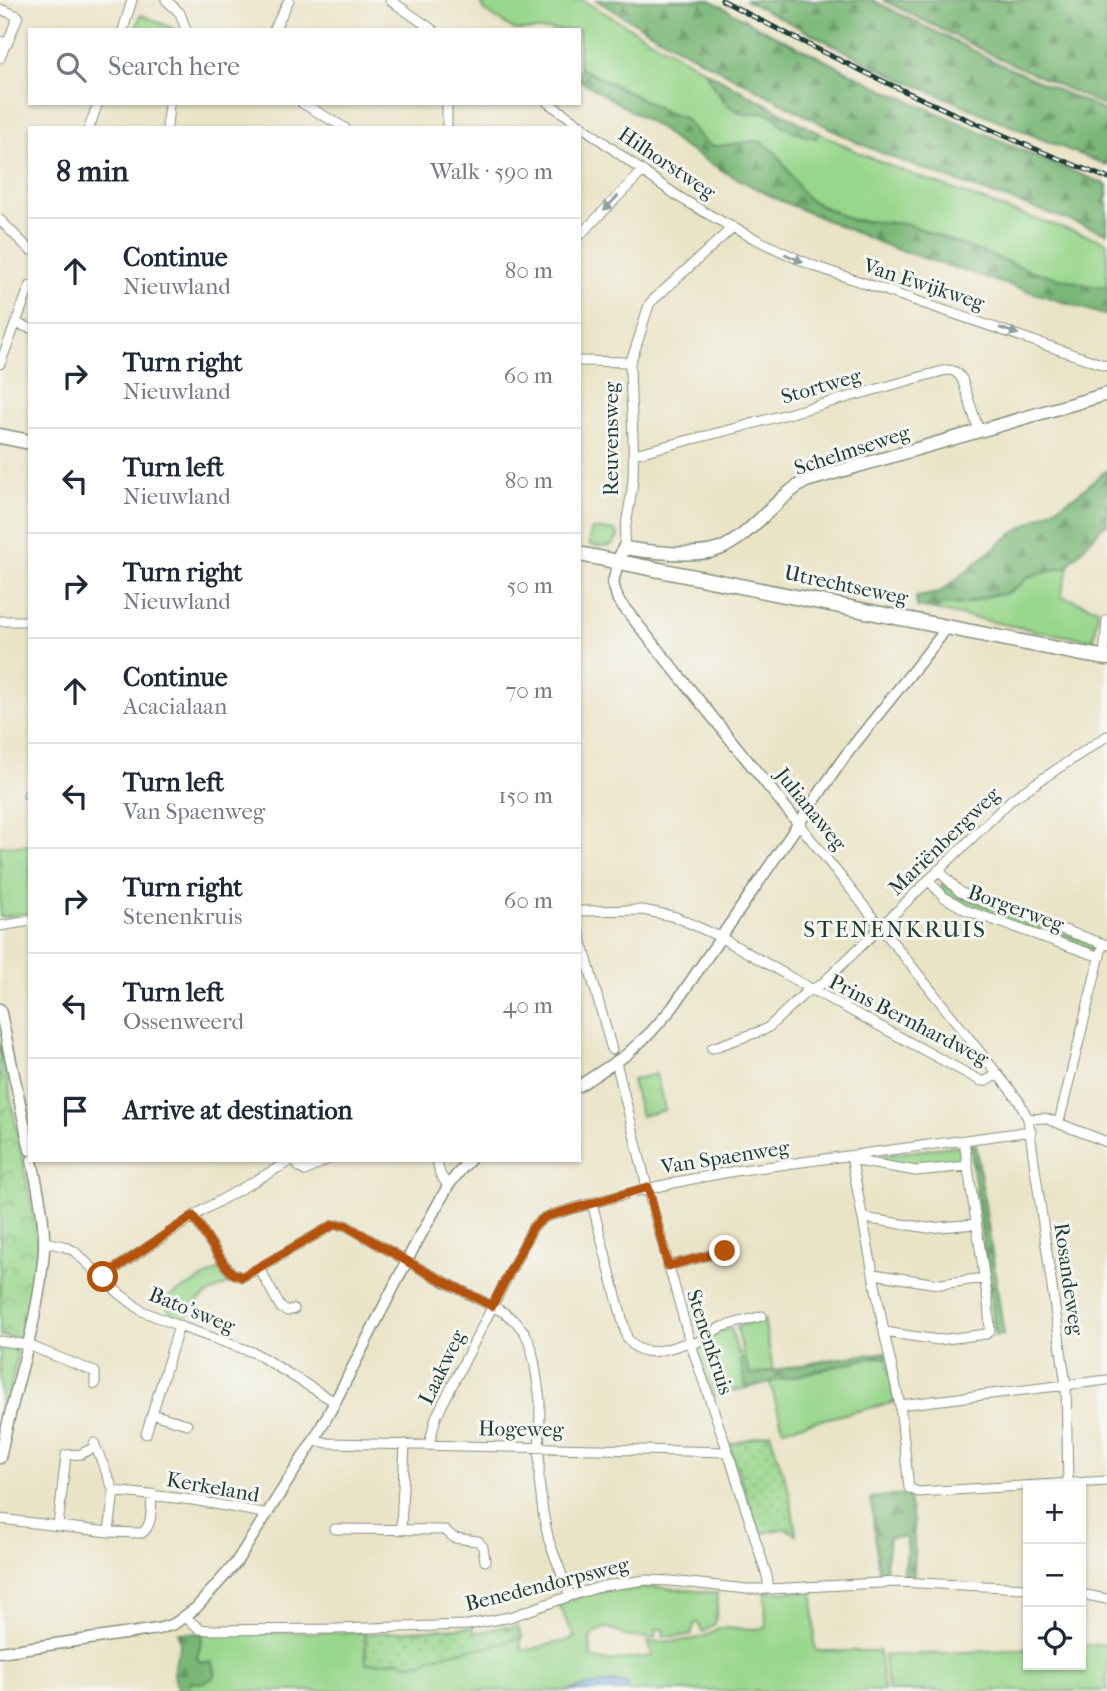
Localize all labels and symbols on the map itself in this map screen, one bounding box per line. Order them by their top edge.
street label: Hilhorstweg [614,122,721,205]
one-way arrow [603,194,619,211]
one-way arrow [784,252,805,263]
street label: Van Ewijkweg [859,253,988,315]
one-way arrow [999,326,1020,337]
street label: Stortweg [778,363,865,409]
street label: Reuvensweg [599,381,623,496]
street label: Schelmseweg [791,420,914,480]
street label: Utrechtseweg [782,560,911,610]
street label: Julianaweg [769,761,852,856]
street label: Mariënbergweg [883,781,1005,900]
street label: Borgerweg [965,880,1068,937]
district label: STENENKRUIS [803,916,987,943]
street label: Prins Bernhardweg [825,969,993,1071]
street label: Van Spaenweg [658,1135,792,1179]
street label: Rosandeweg [1049,1221,1089,1338]
route end [709,1235,740,1266]
route start [87,1261,118,1292]
street label: Bato'sweg [146,1282,239,1338]
street label: Stenenkruis [682,1286,738,1398]
street label: Laakweg [414,1325,471,1408]
street label: Hogeweg [478,1416,565,1442]
street label: Kerkeland [165,1467,262,1507]
street label: Benedendorpsweg [463,1552,632,1616]

